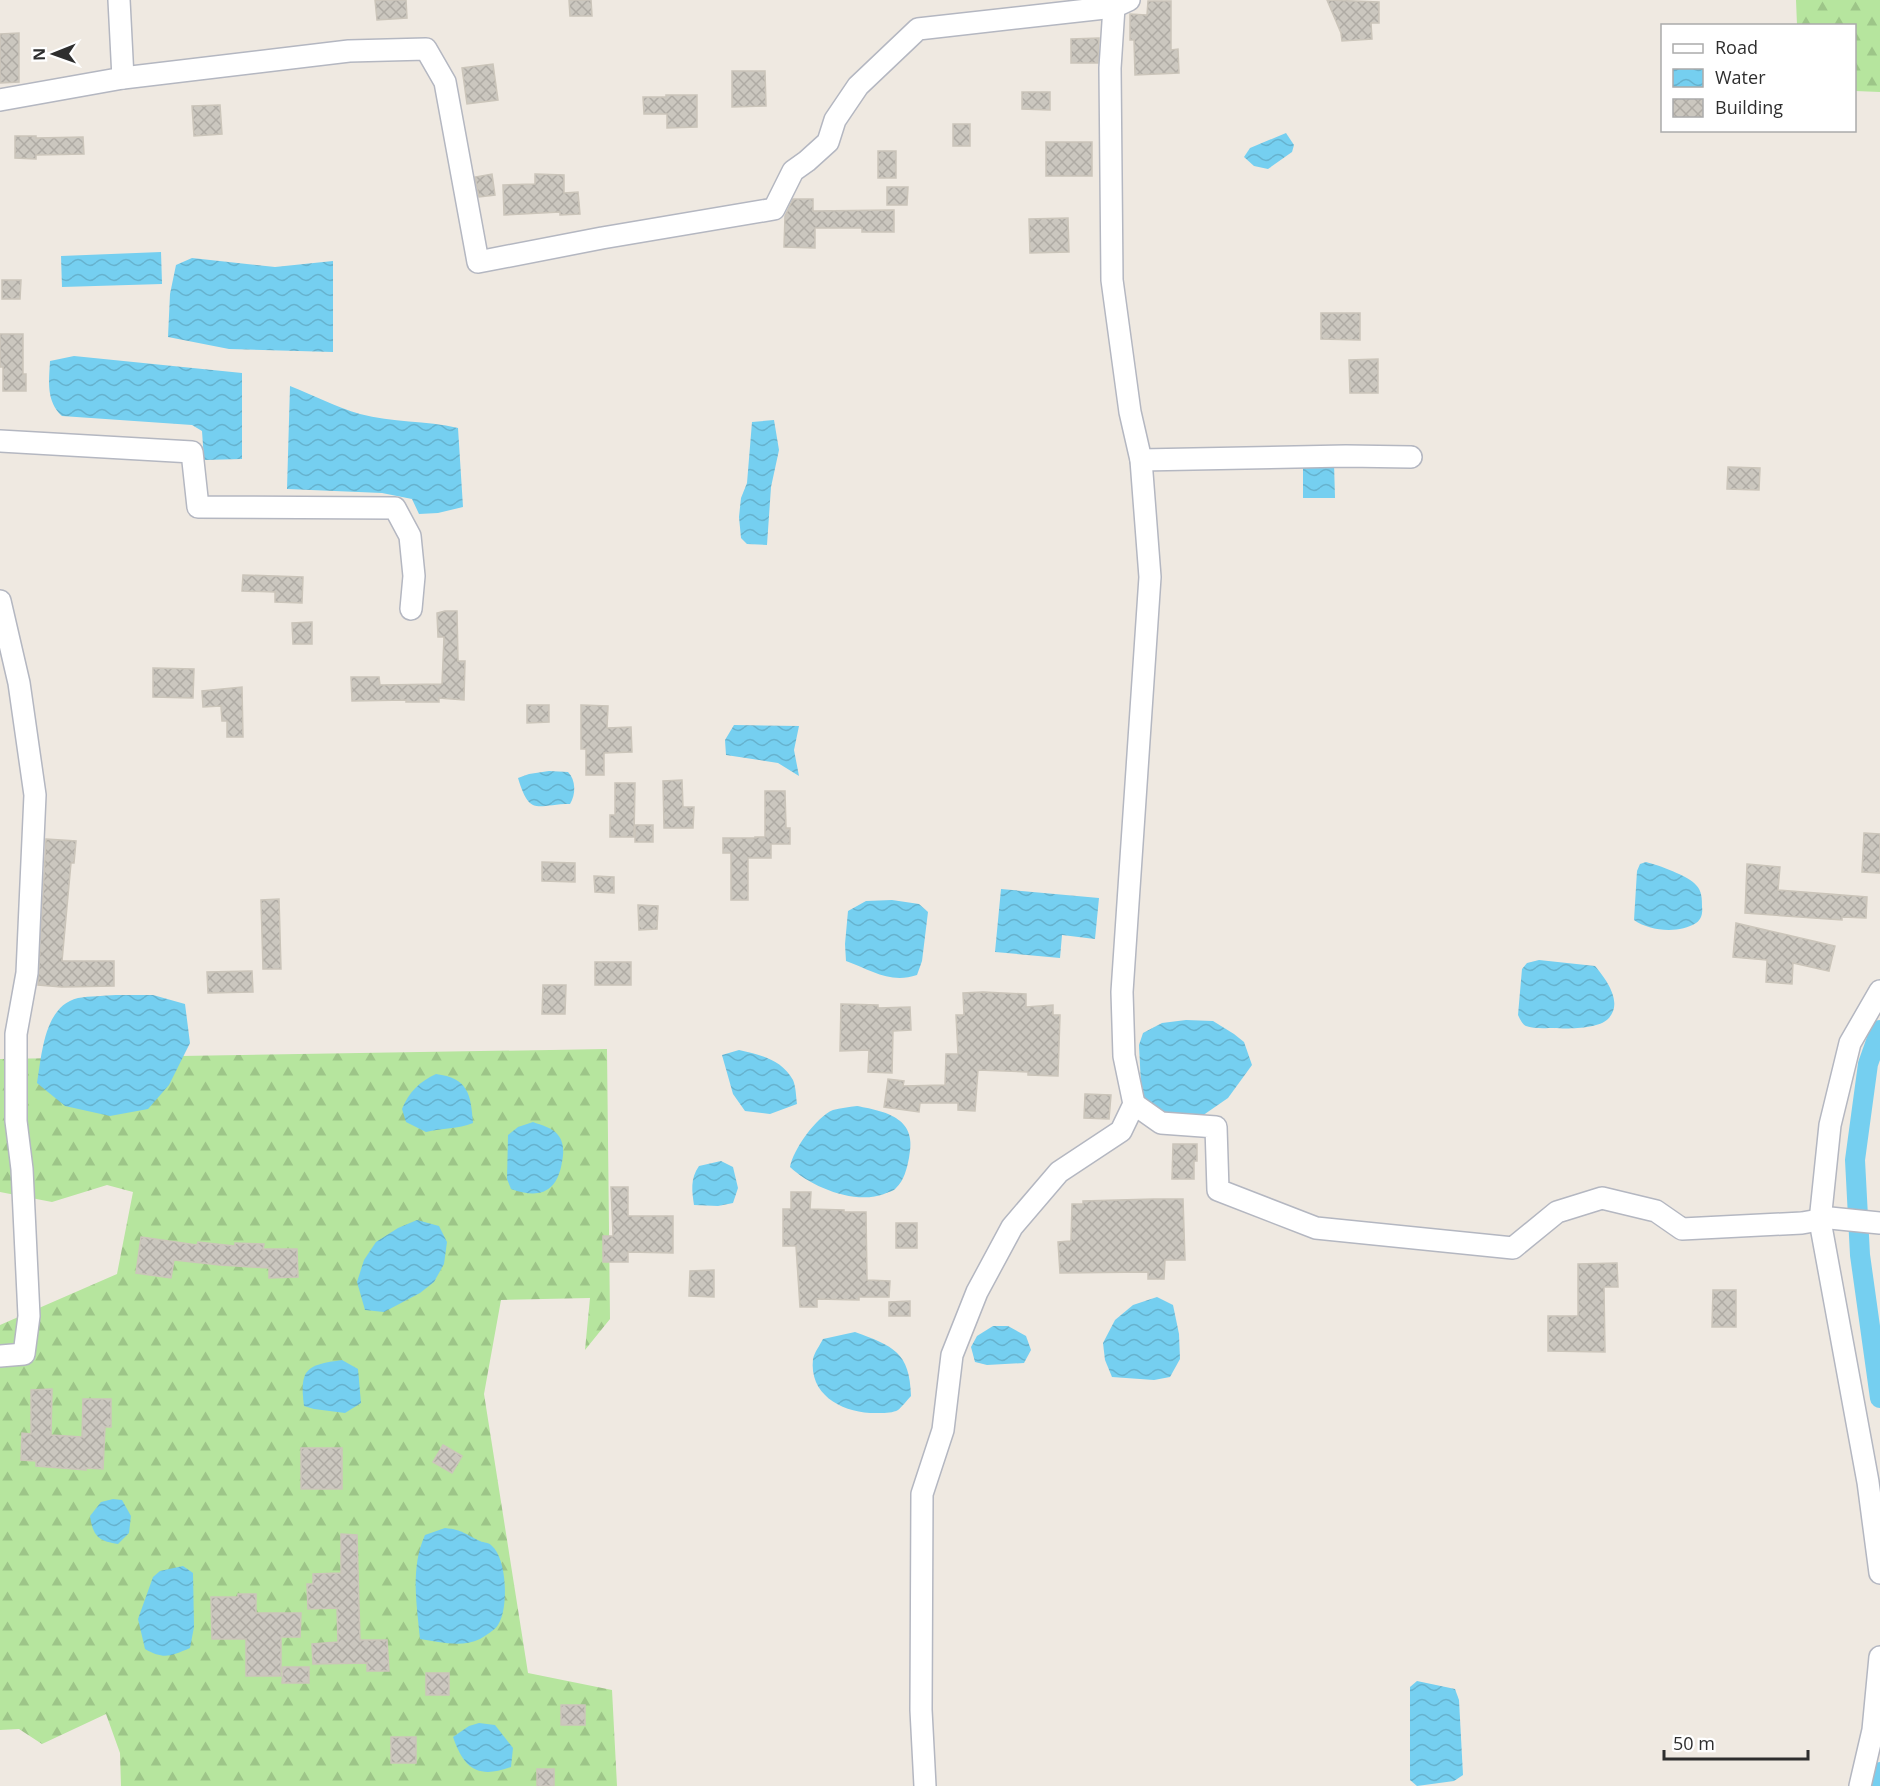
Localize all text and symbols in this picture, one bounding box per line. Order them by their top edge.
north arrow [24,24,84,84]
legend [1661,24,1856,132]
text: Road [1715,35,1758,59]
text: N [28,48,50,61]
text: Water [1715,65,1766,89]
text: Building [1715,95,1783,119]
scale bar [1664,1723,1808,1761]
text: 50 m [1673,1731,1715,1755]

